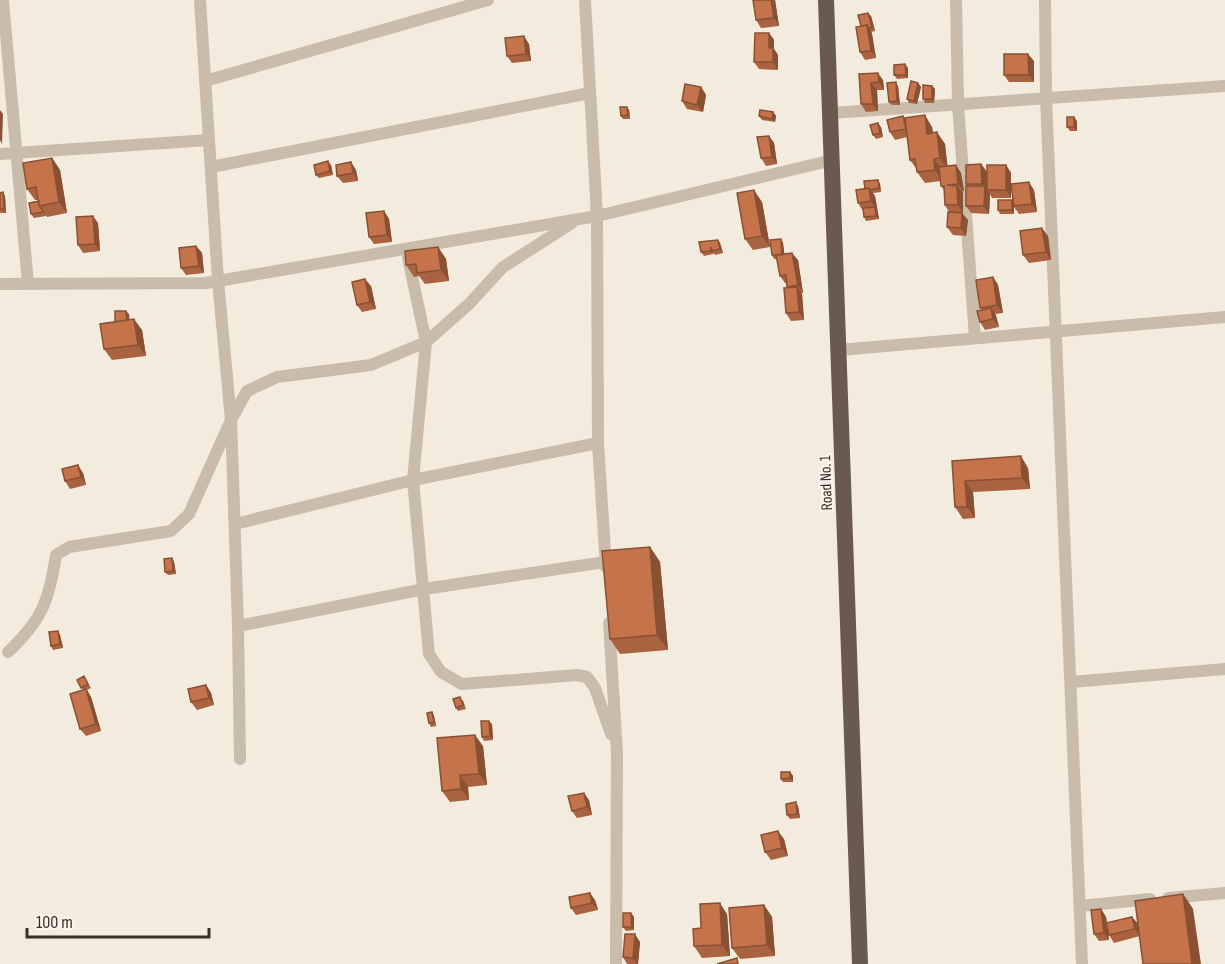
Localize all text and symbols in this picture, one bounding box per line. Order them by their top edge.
street label: Road No. 1 [816,455,837,511]
scale bar [27,901,208,939]
text: 100 m [36,912,73,933]

